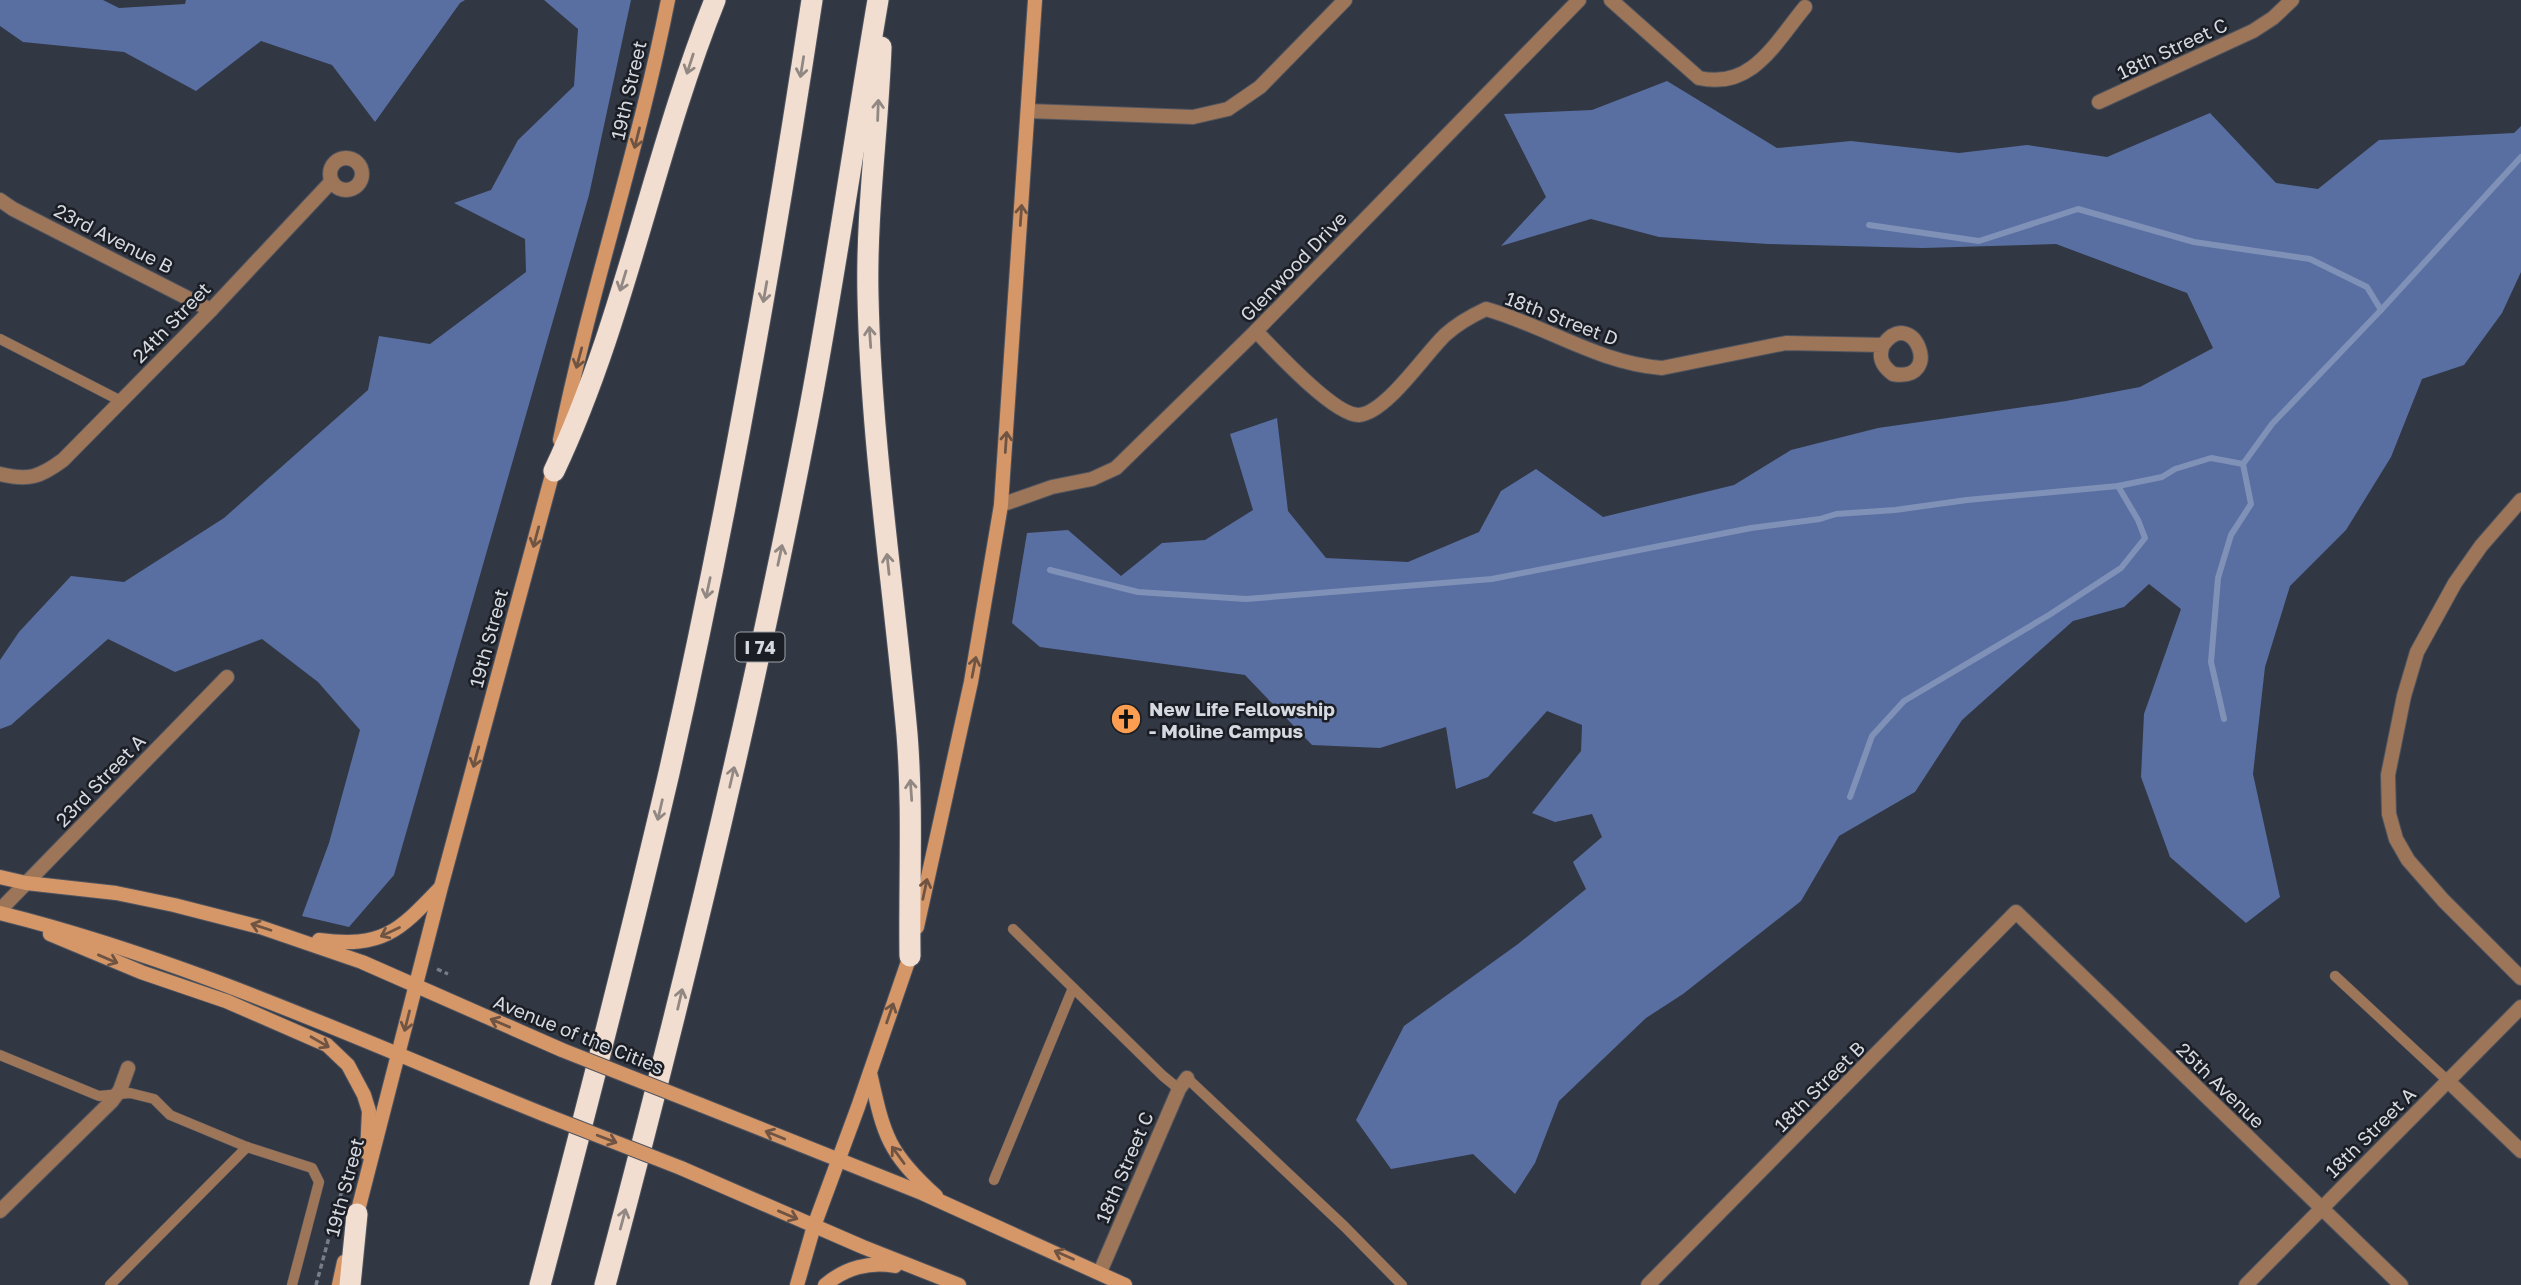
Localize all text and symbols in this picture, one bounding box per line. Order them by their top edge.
street label: 18th Street C [2113,12,2231,84]
street label: 19th Street [605,38,651,142]
one-way arrow [683,52,695,74]
one-way arrow [795,56,808,78]
one-way arrow [872,99,885,122]
one-way arrow [630,126,643,149]
street label: 23rd Avenue B [51,198,177,278]
one-way arrow [1015,204,1028,227]
street label: Glenwood Drive [1235,206,1351,326]
one-way arrow [616,270,629,292]
street label: 24th Street [127,277,215,367]
one-way arrow [758,280,771,303]
street label: 18th Street D [1502,286,1622,350]
one-way arrow [863,326,876,349]
one-way arrow [572,346,585,369]
one-way arrow [1000,431,1013,454]
one-way arrow [528,526,541,548]
one-way arrow [773,544,787,567]
one-way arrow [882,553,895,575]
one-way arrow [701,576,715,599]
street label: 19th Street [464,586,512,690]
road number: I 74 [736,632,784,662]
one-way arrow [968,656,982,679]
place label: New Life Fellowship - Moline Campus [1149,697,1335,742]
church icon: New Life Fellowship - Moline Campus [1109,702,1143,736]
street label: 23rd Street A [50,729,150,831]
one-way arrow [469,745,482,767]
one-way arrow [726,767,739,789]
one-way arrow [904,779,917,802]
one-way arrow [653,798,666,821]
one-way arrow [919,878,932,901]
one-way arrow [250,920,272,933]
one-way arrow [380,926,401,939]
one-way arrow [97,953,119,966]
one-way arrow [674,988,687,1011]
street label: Avenue of the Cities [491,989,667,1079]
one-way arrow [885,1003,897,1025]
one-way arrow [400,1009,413,1032]
one-way arrow [489,1016,511,1029]
one-way arrow [309,1035,329,1049]
street label: 18th Street B [1769,1036,1869,1136]
street label: 25th Avenue [2172,1037,2270,1133]
street label: 18th Street A [2320,1082,2420,1182]
street label: 18th Street C [1090,1108,1158,1226]
one-way arrow [765,1127,786,1140]
one-way arrow [596,1134,617,1147]
street label: 19th Street [320,1135,368,1239]
one-way arrow [890,1146,905,1165]
one-way arrow [617,1208,630,1231]
one-way arrow [777,1209,799,1222]
one-way arrow [1054,1248,1075,1261]

